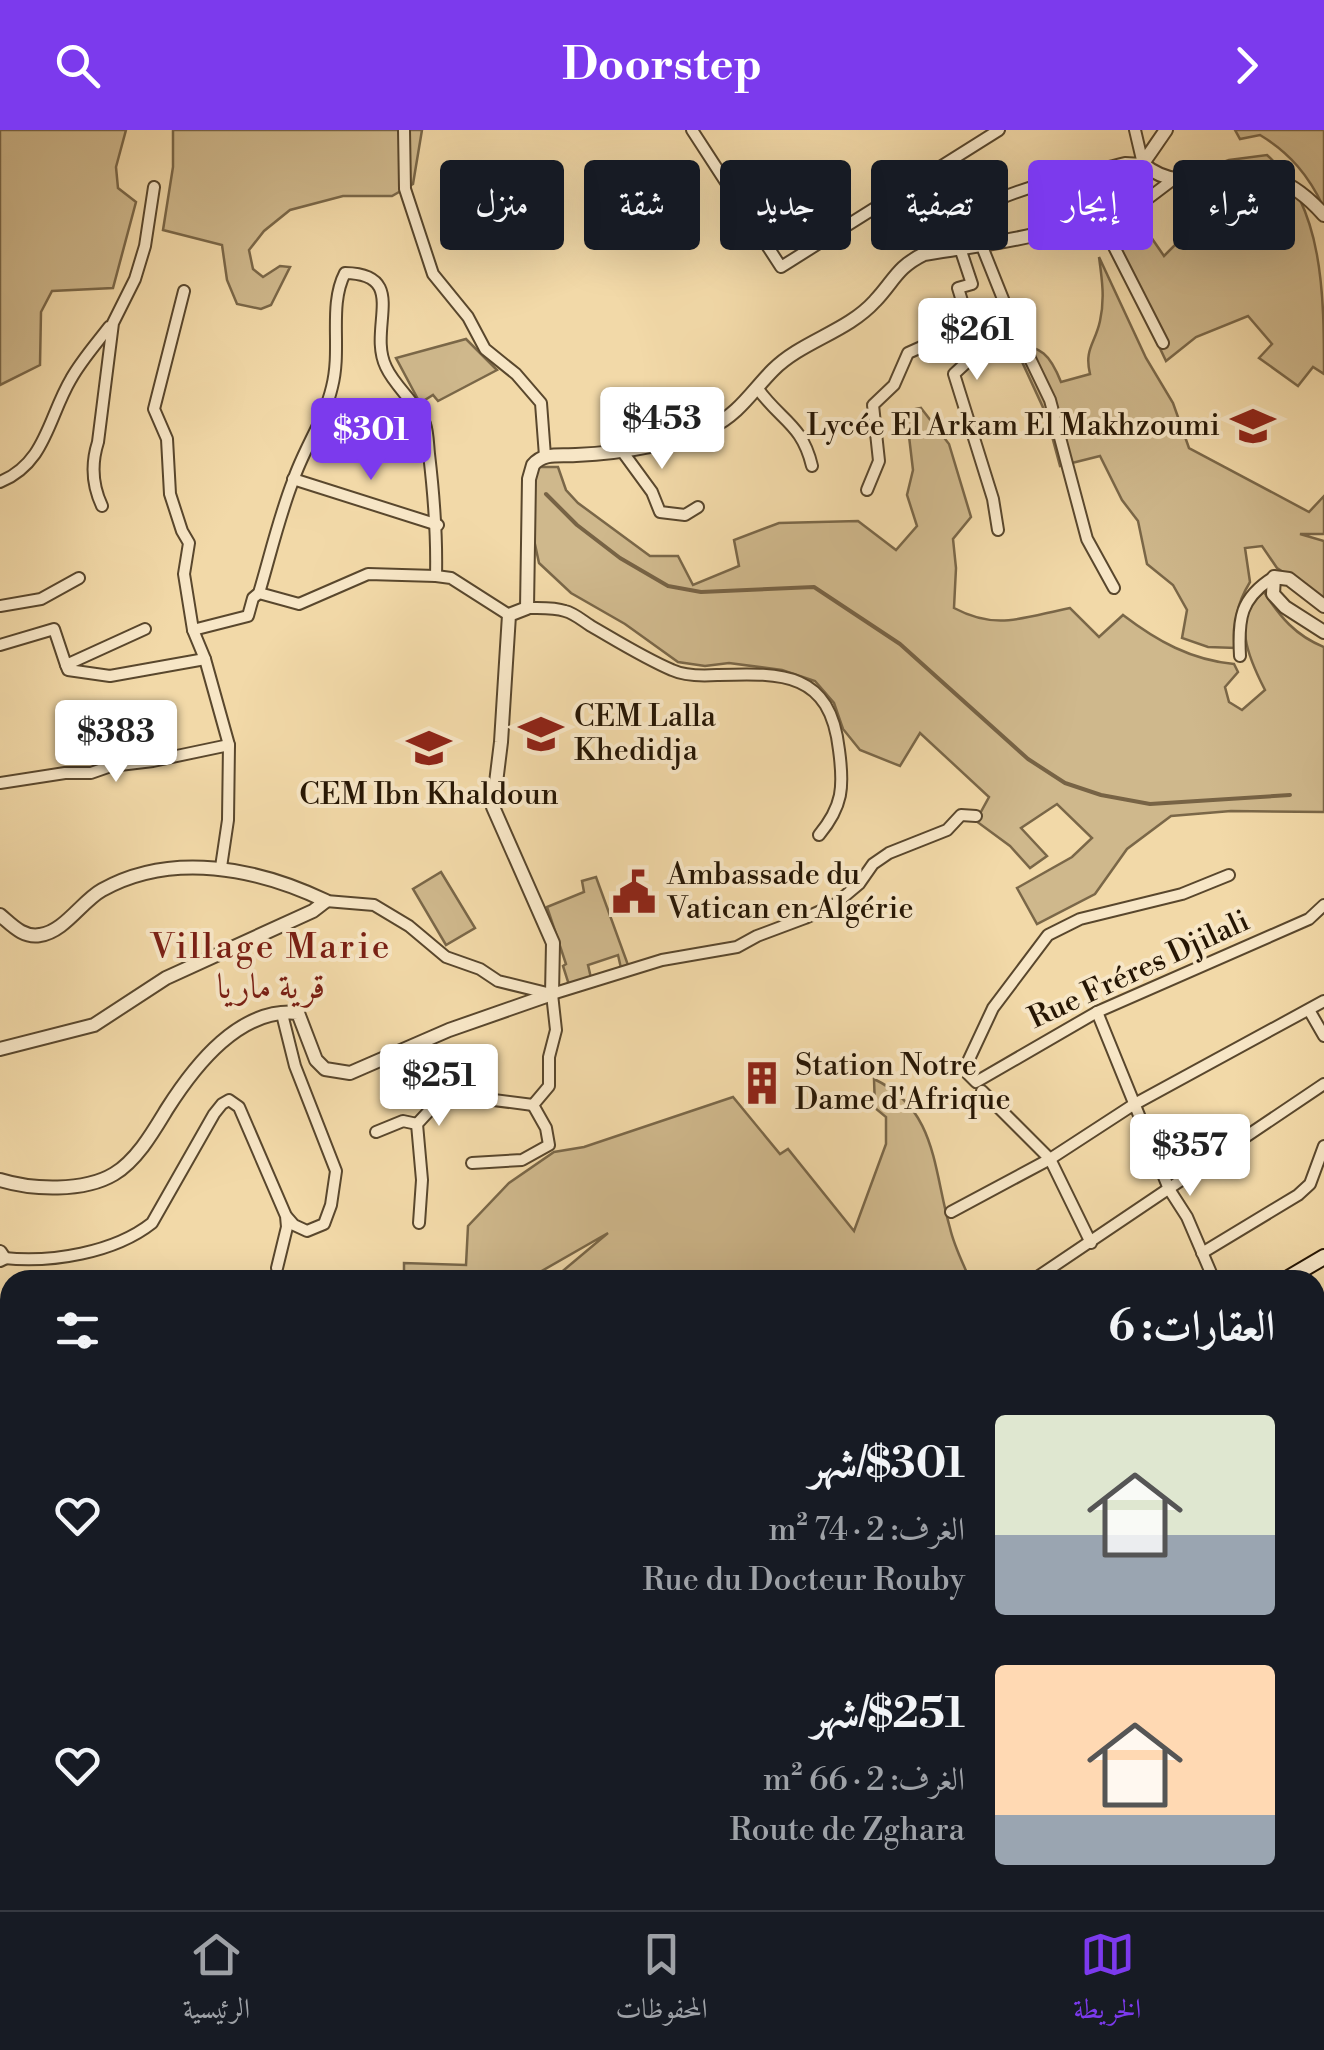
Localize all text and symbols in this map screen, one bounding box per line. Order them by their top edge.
text: Doorstep [562,37,762,94]
icon: search [50,38,105,93]
icon: forward [1219,38,1274,93]
chip: منزل [440,160,564,250]
chip: شقة [584,160,700,250]
chip: جديد [720,160,851,250]
chip: تصفية [871,160,1008,250]
chip: إيجار [1028,160,1153,250]
chip: شراء [1173,160,1295,250]
pin: $261 [918,298,1036,383]
text: $261 [940,310,1014,350]
pin: $453 [603,387,721,472]
pin: $301 [312,398,430,483]
text: $453 [622,399,702,439]
school or university icon: Lycée El Arkam El Makhzoumi [1229,402,1277,450]
place label: Lycée El Arkam El Makhzoumi [807,407,1220,445]
text: $301 [333,410,409,450]
place label: CEM Lalla Khedidja [574,698,717,770]
pin: $383 [57,700,175,785]
school or university icon: CEM Lalla Khedidja [517,710,565,758]
text: $383 [77,712,155,752]
school or university icon: CEM Ibn Khaldoun [405,724,453,772]
place label: CEM Ibn Khaldoun [299,776,559,814]
place label: Ambassade du Vatican en Algérie [666,856,914,928]
public building icon: Ambassade du Vatican en Algérie [610,868,658,916]
street label: Rue Fréres Djilali [1022,902,1256,1038]
district label: Village Marie قرية ماريا [149,926,392,1009]
pin: $251 [380,1044,498,1129]
place label: Station Notre Dame d'Afrique [795,1047,1011,1119]
text: $251 [402,1056,476,1096]
building icon: Station Notre Dame d'Afrique [738,1059,786,1107]
pin: $357 [1131,1114,1249,1199]
text: $357 [1152,1126,1228,1166]
text: العقارات: 6 [1108,1301,1275,1354]
icon: filters [50,1303,105,1358]
text: $301/شهر [809,1438,965,1491]
icon: home [1075,1455,1195,1575]
icon: heart [50,1488,105,1543]
text: الغرف: 2 · 74 m² [769,1510,965,1550]
text: Rue du Docteur Rouby [643,1560,965,1600]
text: $251/شهر [811,1688,965,1741]
icon: home [1075,1705,1195,1825]
icon: heart [50,1738,105,1793]
text: الغرف: 2 · 66 m² [763,1760,965,1800]
text: Route de Zghara [730,1810,965,1850]
tab: الرئيسية [183,1927,250,2036]
tab: المحفوظات [615,1927,708,2036]
tab: الخريطة [1073,1927,1141,2036]

